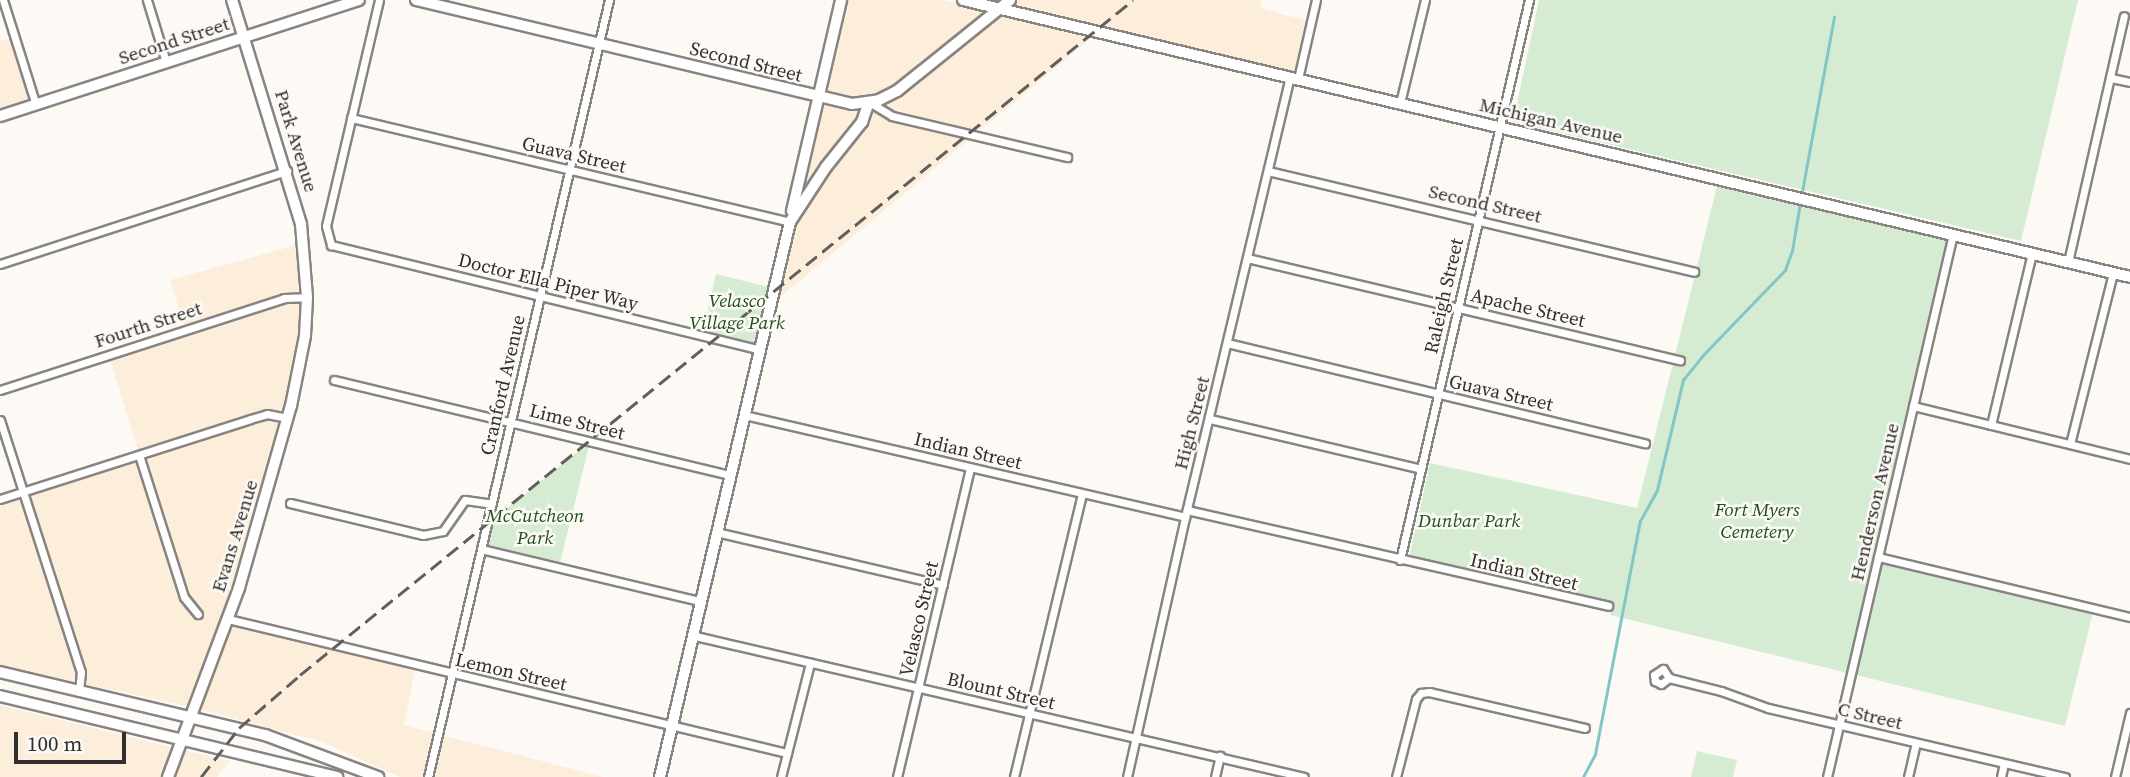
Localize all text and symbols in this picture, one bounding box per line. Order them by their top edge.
street label: Second Street [116,12,232,70]
street label: Second Street [687,37,805,87]
street label: Park Avenue [270,87,322,195]
street label: Michigan Avenue [1477,93,1625,149]
street label: Guava Street [520,132,628,178]
street label: Second Street [1426,180,1544,228]
street label: Raleigh Street [1420,236,1468,356]
street label: Doctor Ella Piper Way [455,249,641,315]
street label: Apache Street [1469,284,1587,332]
park label: Velasco Village Park [689,290,785,334]
street label: Fourth Street [92,297,204,353]
street label: Cranford Avenue [476,313,530,457]
street label: Guava Street [1447,370,1555,416]
street label: High Street [1169,374,1215,472]
street label: Lime Street [527,399,627,445]
street label: Henderson Avenue [1846,421,1904,583]
street label: Indian Street [912,428,1024,474]
street label: Evans Avenue [207,477,263,595]
park label: Fort Myers Cemetery [1714,499,1800,543]
park label: McCutcheon Park [486,505,584,549]
park label: Dunbar Park [1418,510,1520,532]
street label: Indian Street [1468,549,1580,595]
street label: Velasco Street [895,559,943,679]
street label: Lemon Street [453,648,569,696]
street label: Blount Street [945,668,1057,714]
street label: C Street [1836,698,1904,734]
scale bar [18,718,130,762]
text: 100 m [27,729,82,758]

